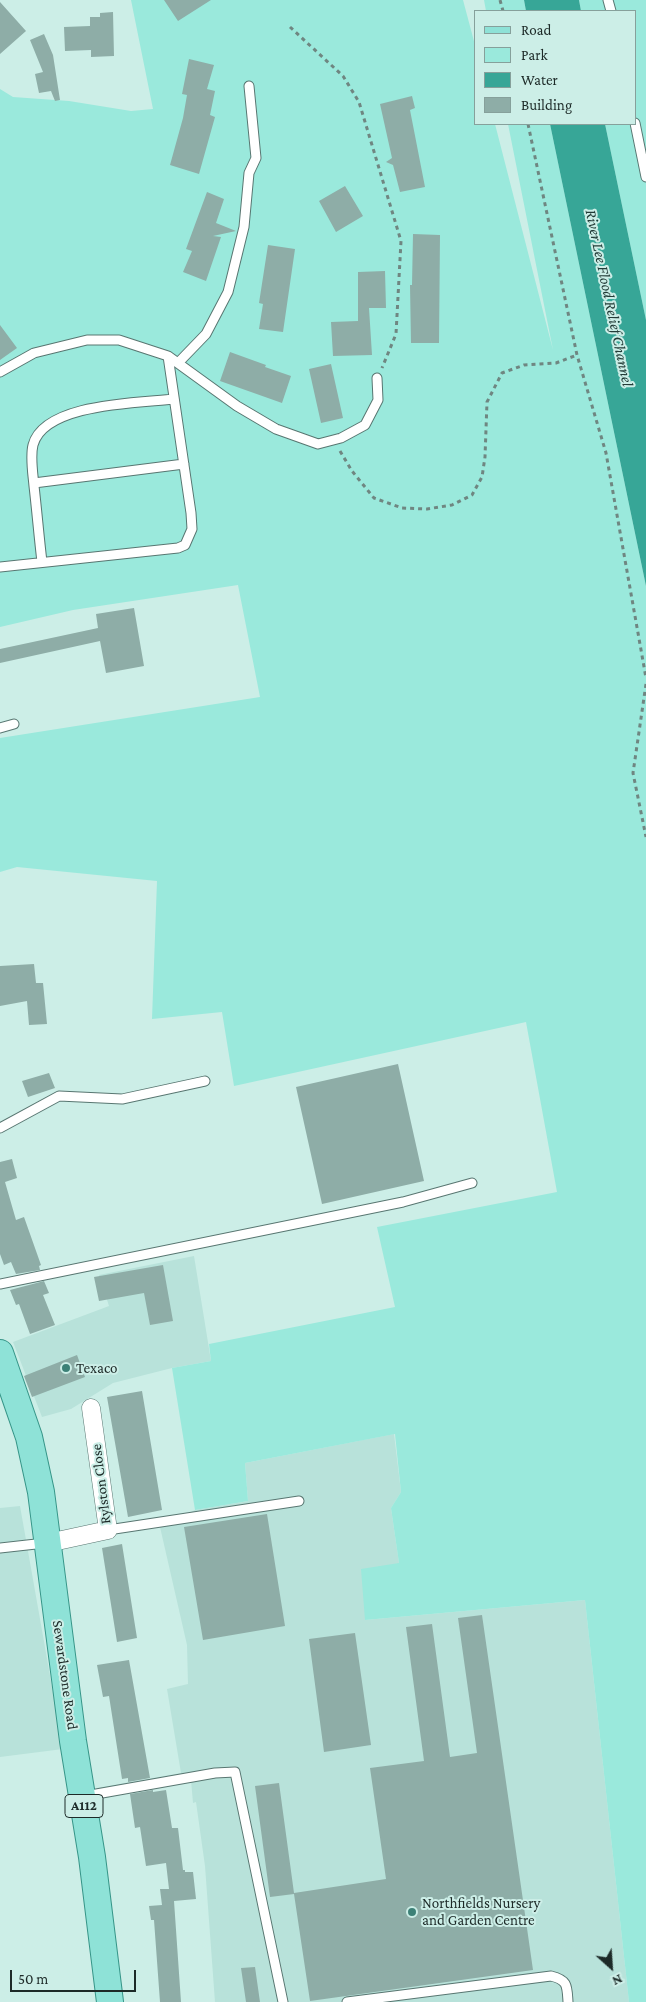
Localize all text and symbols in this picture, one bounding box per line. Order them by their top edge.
legend [473,10,636,125]
text: Road [521,22,551,38]
text: Park [521,47,548,63]
text: Water [521,72,558,88]
text: Building [521,97,572,113]
water label: River Lee Flood Relief Channel [581,208,637,388]
place label: Texaco [76,1359,117,1377]
marker: Texaco [60,1362,72,1374]
street label: Rylston Close [87,1443,115,1525]
street label: Sewardstone Road [48,1619,82,1731]
road number: A112 [65,1794,103,1818]
place label: Northfields Nursery and Garden Centre [422,1894,540,1929]
marker: Northfields Nursery and Garden Centre [406,1906,418,1918]
north arrow [586,1942,636,1992]
scale bar [12,1960,139,1992]
text: 50 m [18,1971,48,1987]
text: N [610,1971,625,1990]

